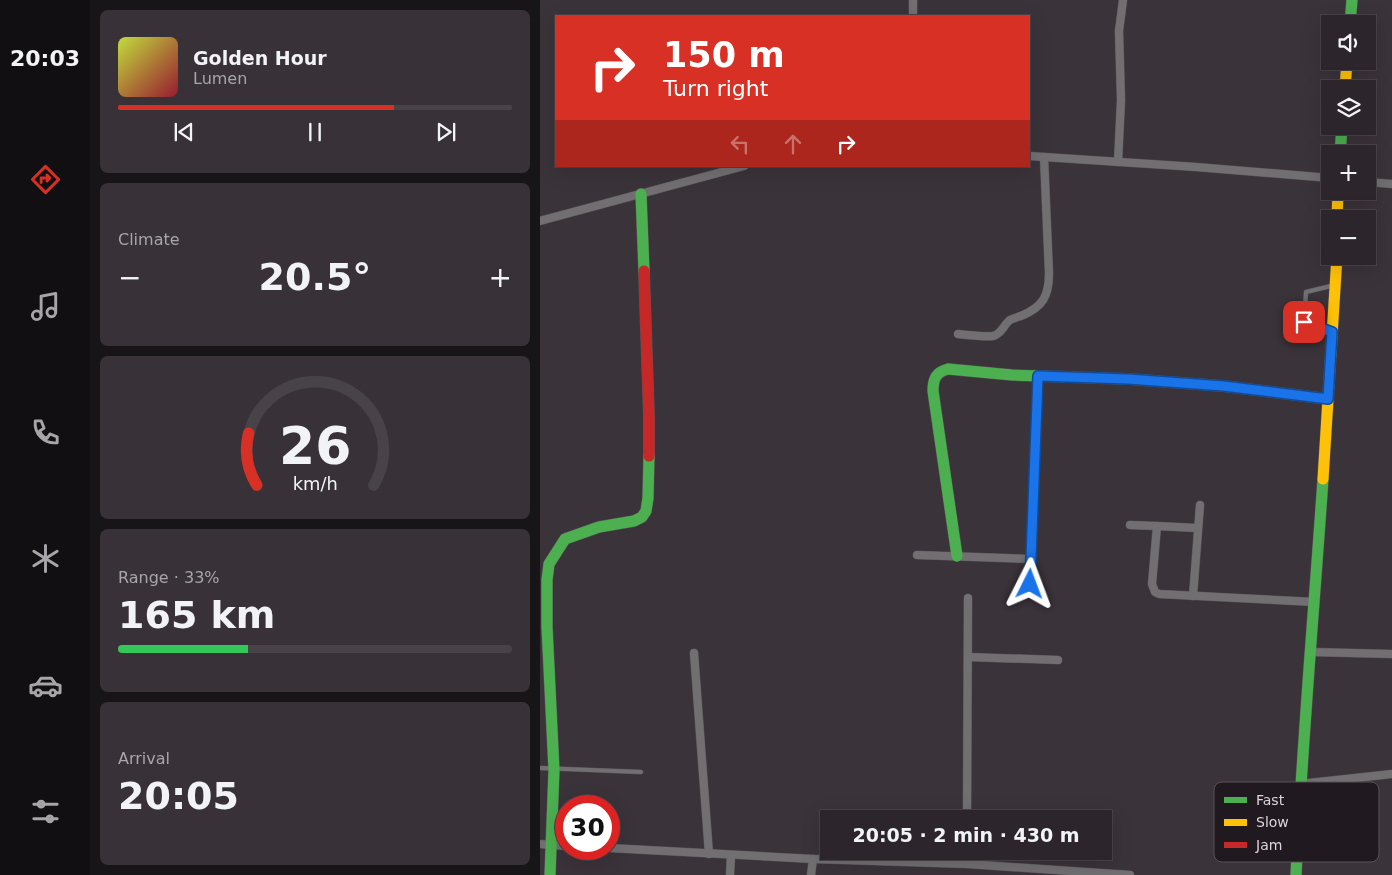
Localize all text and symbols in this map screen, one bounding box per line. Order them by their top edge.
map controls [1321,15,1376,265]
button: sound [1321,15,1376,70]
icon: right [580,35,645,100]
text: 150 m [663,35,785,75]
text: 20:03 [10,46,80,71]
text: Golden Hour [193,47,327,69]
text: Lumen [193,69,247,88]
text: Turn right [663,76,768,101]
button: layers [1321,80,1376,135]
icon: previous [170,118,198,146]
icon: pause [301,118,329,146]
icon: next [432,118,460,146]
icon: left [726,130,754,158]
icon: ahead [779,130,807,158]
icon: right [832,130,860,158]
button: + [1321,145,1376,200]
icon: directions [28,162,63,197]
button: − [1321,210,1376,265]
text: Climate [118,230,180,249]
text: 20.5° [259,255,371,299]
text: − [118,261,141,294]
text: + [489,261,512,294]
icon: music [28,289,63,324]
pin [1283,301,1325,343]
icon: arrive [1290,308,1318,336]
icon: phone [28,415,63,450]
text: 26 [279,416,351,476]
text: km/h [292,473,338,494]
icon: climate [28,541,63,576]
position arrow [1003,557,1055,609]
text: Range · 33% [118,568,220,587]
text: 165 km [118,593,275,637]
icon: car [28,668,63,703]
text: Arrival [118,749,170,768]
text: 20:05 [118,774,239,818]
legend [1214,782,1379,862]
text: Fast [1256,792,1285,808]
icon: filters [28,794,63,829]
speed limit sign: 30 [555,795,620,860]
text: Slow [1256,814,1289,830]
text: 20:05 · 2 min · 430 m [852,824,1080,846]
text: Jam [1255,837,1282,853]

